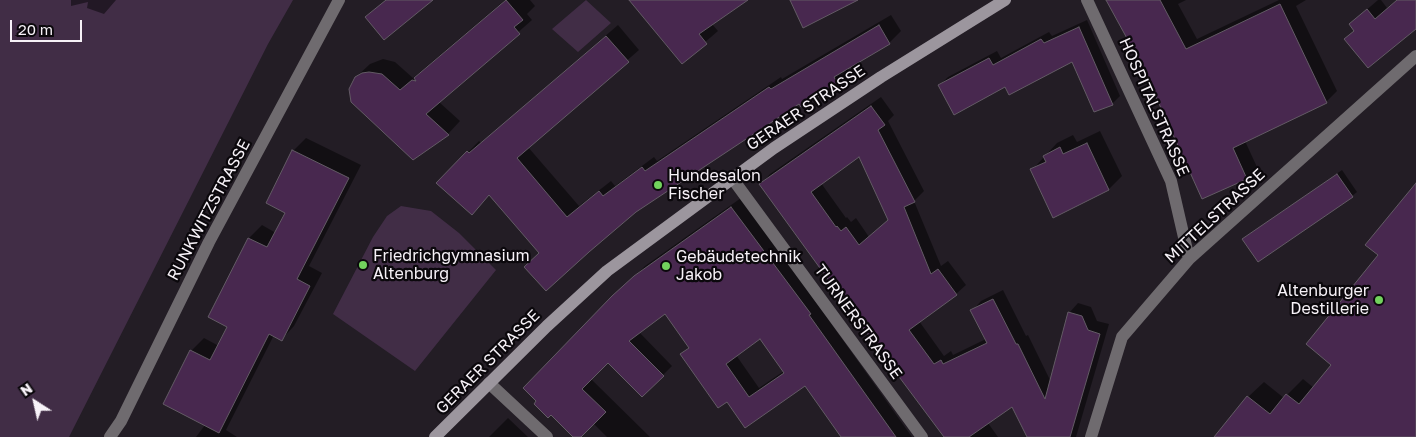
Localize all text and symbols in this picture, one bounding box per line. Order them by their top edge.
scale bar [12,10,85,42]
text: 20 m [18,20,53,38]
street label: HOSPITALSTRASSE [1115,35,1193,179]
street label: GERAER STRASSE [743,61,869,155]
street label: RUNKWITZSTRASSE [164,136,254,284]
street label: MITTELSTRASSE [1161,165,1269,267]
place label: Hundesalon Fischer [668,166,761,204]
marker: Hundesalon Fischer [652,179,664,191]
place label: Friedrichgymnasium Altenburg [373,246,530,284]
place label: Gebäudetechnik Jakob [676,247,802,285]
marker: Friedrichgymnasium Altenburg [357,259,369,271]
marker: Gebäudetechnik Jakob [660,260,672,272]
street label: TURNERSTRASSE [810,261,906,383]
place label: Altenburger Destillerie [1277,281,1369,319]
marker: Altenburger Destillerie [1373,294,1385,306]
street label: GERAER STRASSE [432,306,544,418]
north arrow [10,377,60,427]
text: N [17,379,35,399]

